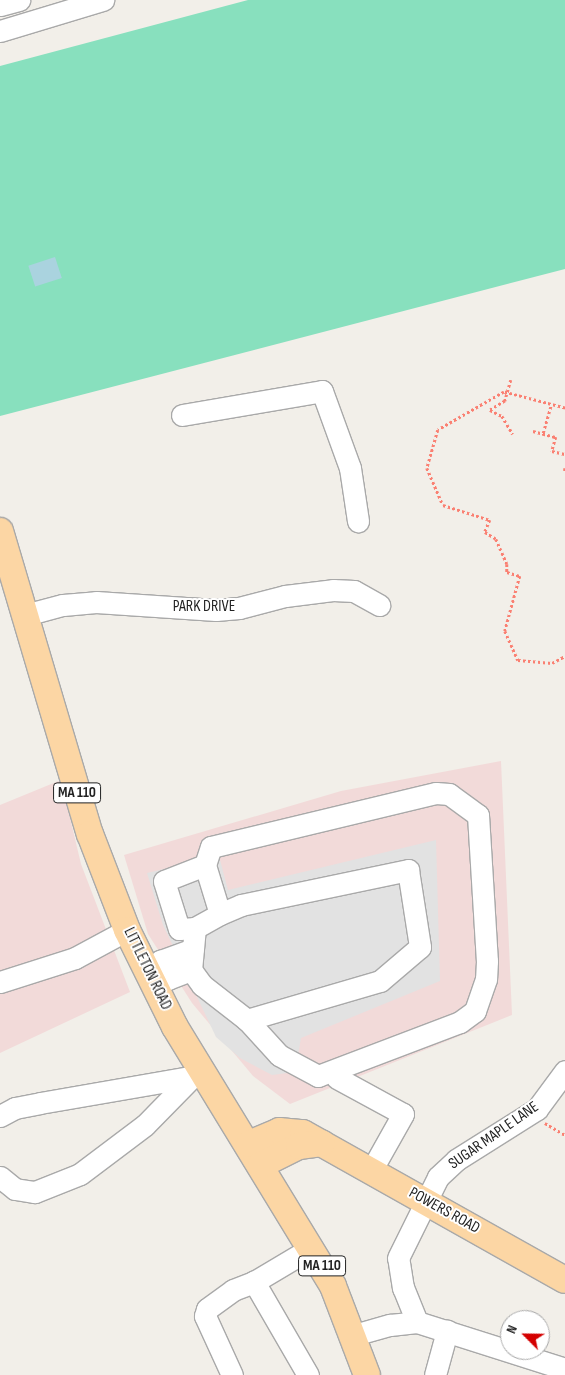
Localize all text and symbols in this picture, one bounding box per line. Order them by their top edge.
street label: PARK DRIVE [173,597,235,617]
road number: MA 110 [52,780,102,806]
street label: LITTLETON ROAD [119,925,175,1013]
street label: SUGAR MAPLE LANE [445,1098,543,1174]
street label: POWERS ROAD [405,1184,483,1238]
road number: MA 110 [297,1254,347,1278]
north arrow [500,1310,550,1360]
text: N [502,1323,521,1336]

